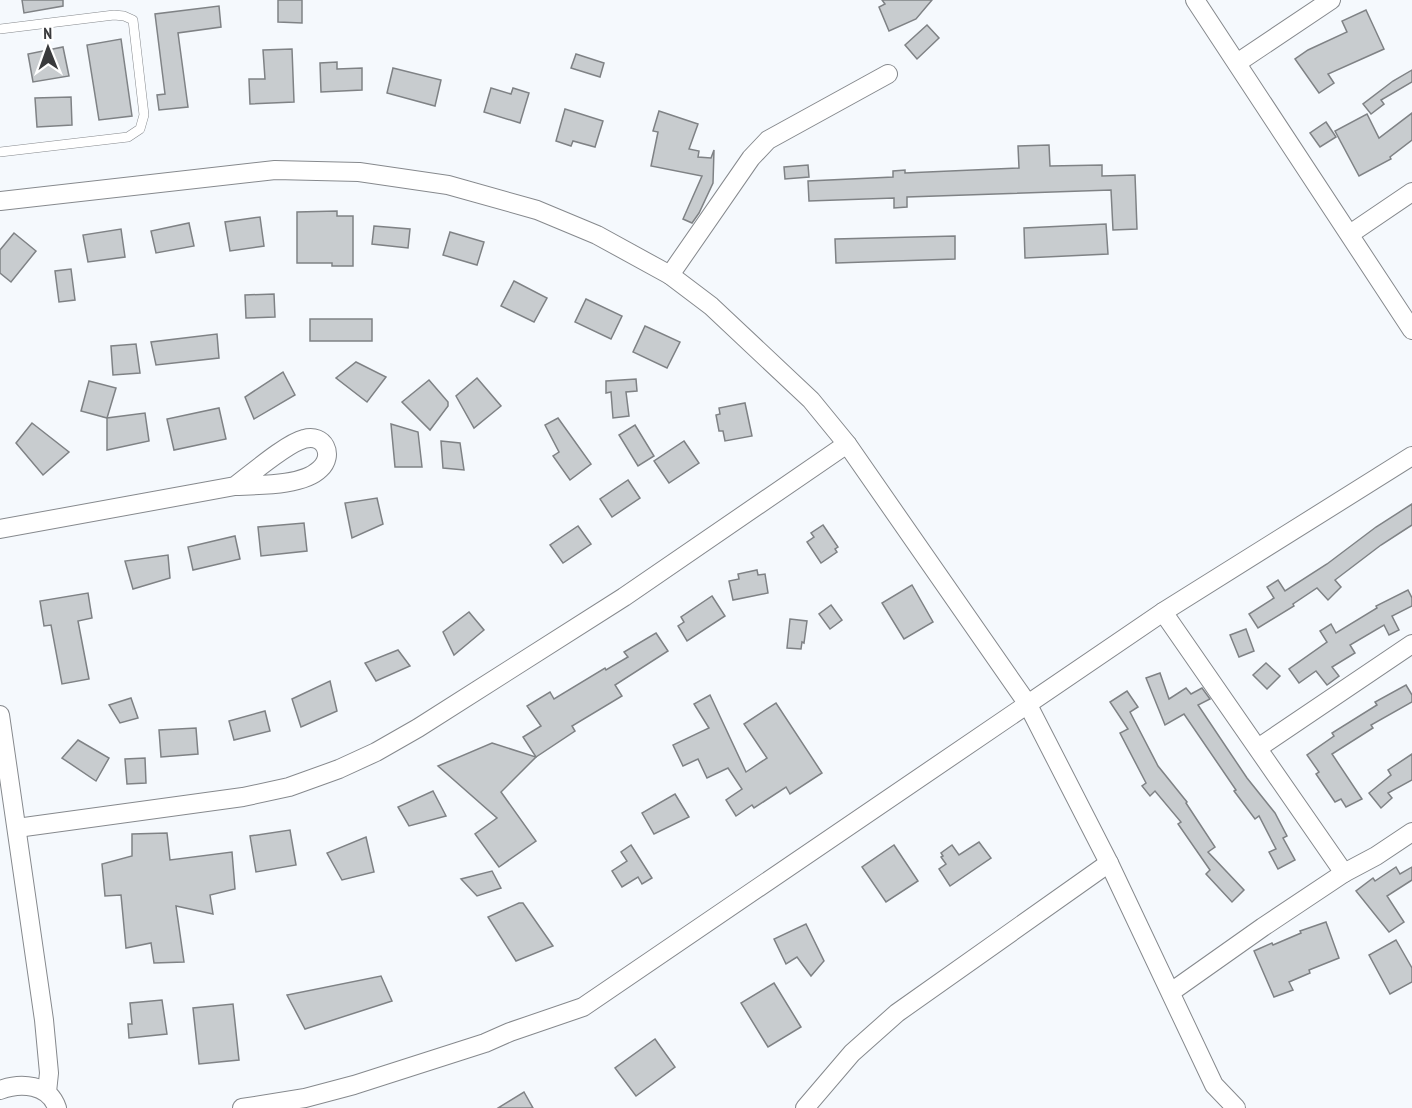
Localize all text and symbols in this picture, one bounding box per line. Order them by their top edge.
north arrow [18,18,78,78]
text: N [43,23,52,43]

